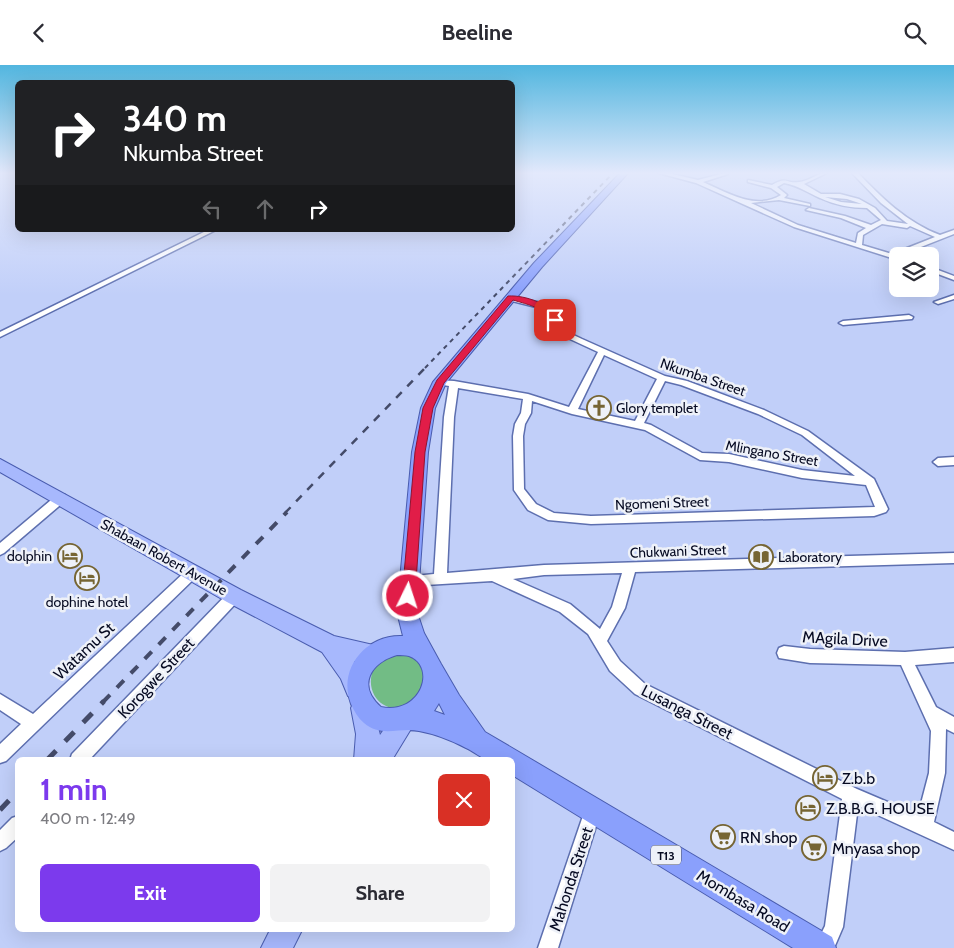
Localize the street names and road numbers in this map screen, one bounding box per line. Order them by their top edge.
street label: Nkumba Street [658,354,748,400]
street label: Mlingano Street [724,436,820,470]
street label: Ngomeni Street [615,492,709,514]
street label: Shabaan Robert Avenue [97,515,231,599]
street label: Chukwani Street [629,540,727,562]
street label: Watamu St [50,618,119,684]
street label: MAgila Drive [802,627,888,651]
street label: Korogwe Street [114,633,199,722]
street label: Lusanga Street [638,681,736,743]
street label: Mahonda Street [545,824,597,933]
road number: T13 [651,845,681,865]
street label: Mombasa Road [693,866,793,936]

